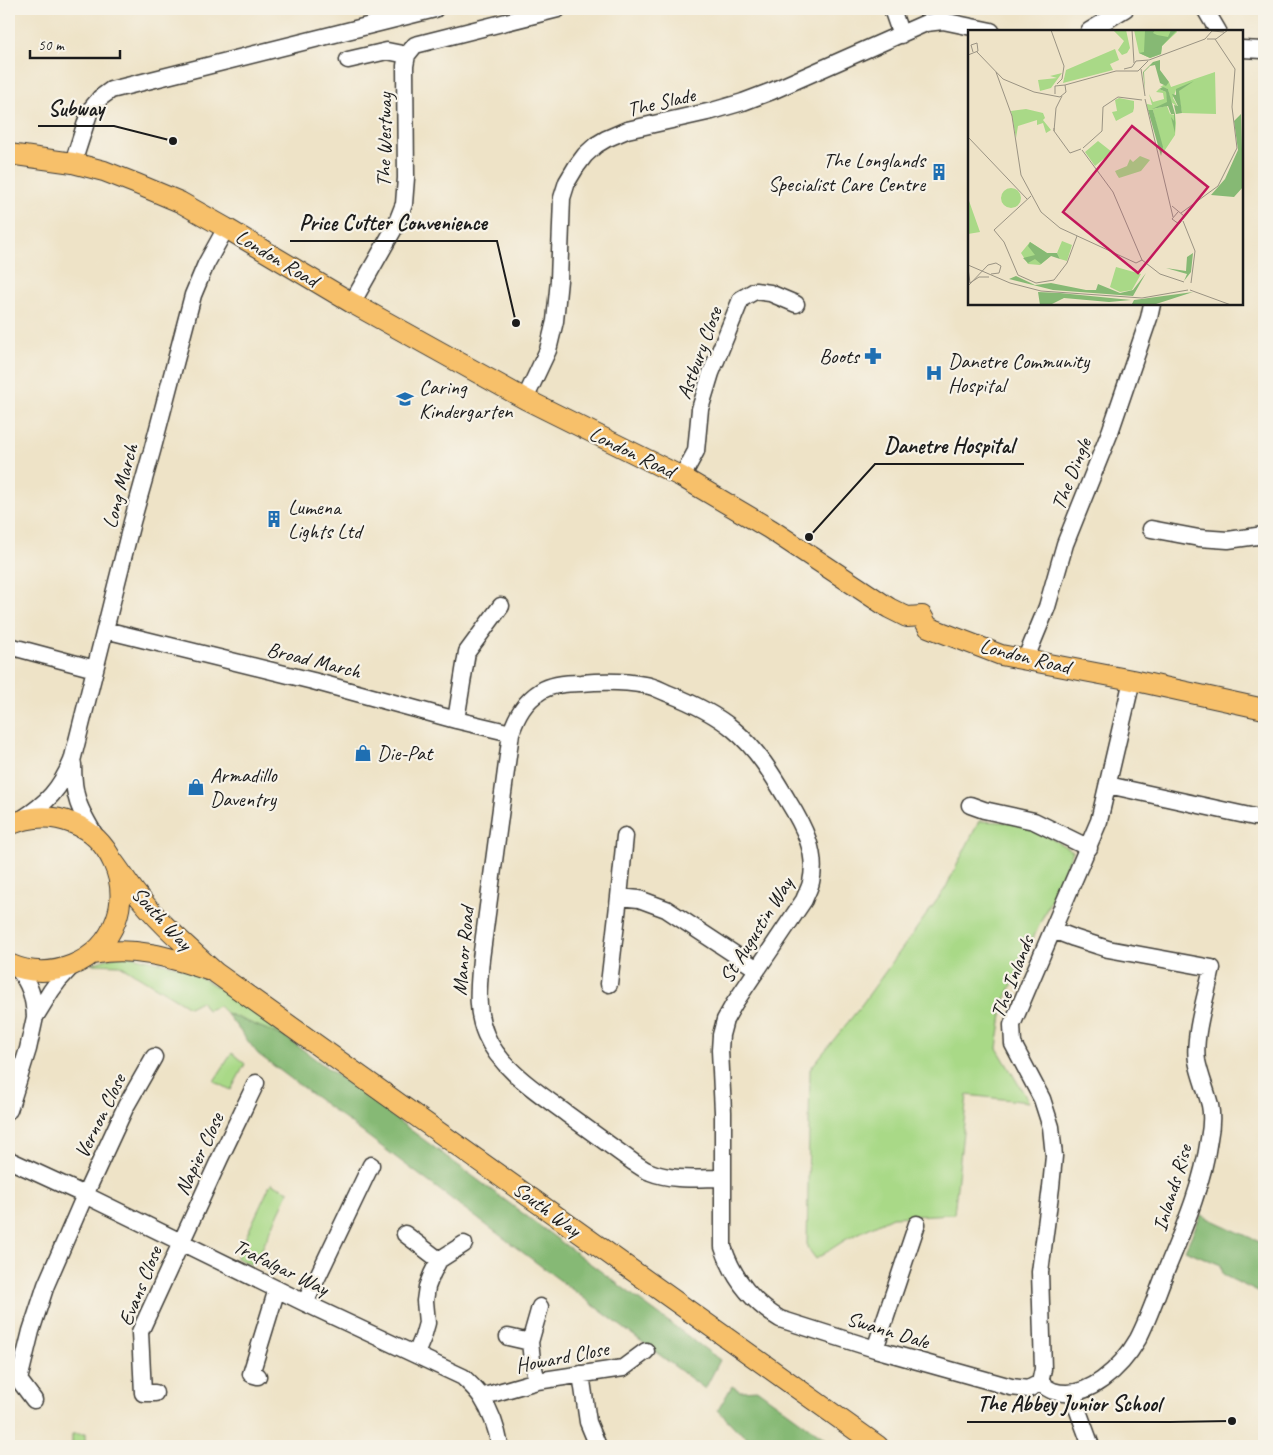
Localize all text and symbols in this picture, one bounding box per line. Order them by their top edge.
scale bar [30,28,120,60]
inset map [968,30,1243,305]
text: 50 m [38,36,65,55]
street label: The Slade [624,81,699,122]
callout: Subway [38,89,114,126]
street label: The Westway [370,91,398,187]
text: Subway [48,95,107,123]
place label: The Longlands Specialist Care Centre [768,147,927,197]
building icon: The Longlands Specialist Care Centre [929,162,949,182]
callout: Price Cutter Convenience [290,204,497,241]
text: Price Cutter Convenience [299,209,489,237]
street label: London Road [231,223,326,295]
street label: Astbury Close [670,302,728,403]
place label: Boots [819,343,861,369]
pharmacy icon: Boots [863,346,883,366]
place label: Danetre Community Hospital [948,348,1091,398]
hospital icon: Danetre Community Hospital [924,363,944,383]
place label: Caring Kindergarten [419,374,513,424]
school or university icon: Caring Kindergarten [395,389,415,409]
street label: London Road [585,420,682,485]
callout: Danetre Hospital [875,427,1024,464]
text: Danetre Hospital [884,432,1018,460]
street label: The Dingle [1045,433,1098,514]
street label: Long March [96,439,144,531]
place label: Lumena Lights Ltd [288,494,364,544]
building icon: Lumena Lights Ltd [264,509,284,529]
street label: London Road [977,632,1076,681]
street label: Broad March [264,636,365,685]
place label: Die-Pat [377,740,434,766]
shop icon: Die-Pat [353,743,373,763]
place label: Armadillo Daventry [210,762,278,812]
shop icon: Armadillo Daventry [186,777,206,797]
street label: St Augustin Way [713,871,800,988]
street label: South Way [126,881,199,957]
street label: Manor Road [446,903,480,997]
street label: The Inlands [984,930,1040,1022]
street label: Vernon Close [68,1068,132,1162]
street label: Napier Close [169,1108,230,1199]
street label: Inlands Rise [1146,1140,1198,1235]
street label: South Way [508,1176,588,1243]
street label: Trafalgar Way [229,1233,335,1302]
street label: Evans Close [112,1241,168,1330]
street label: Swann Dale [844,1305,933,1355]
street label: Howard Close [513,1335,613,1379]
callout: The Abbey Junior School [967,1385,1170,1422]
text: The Abbey Junior School [977,1390,1165,1418]

